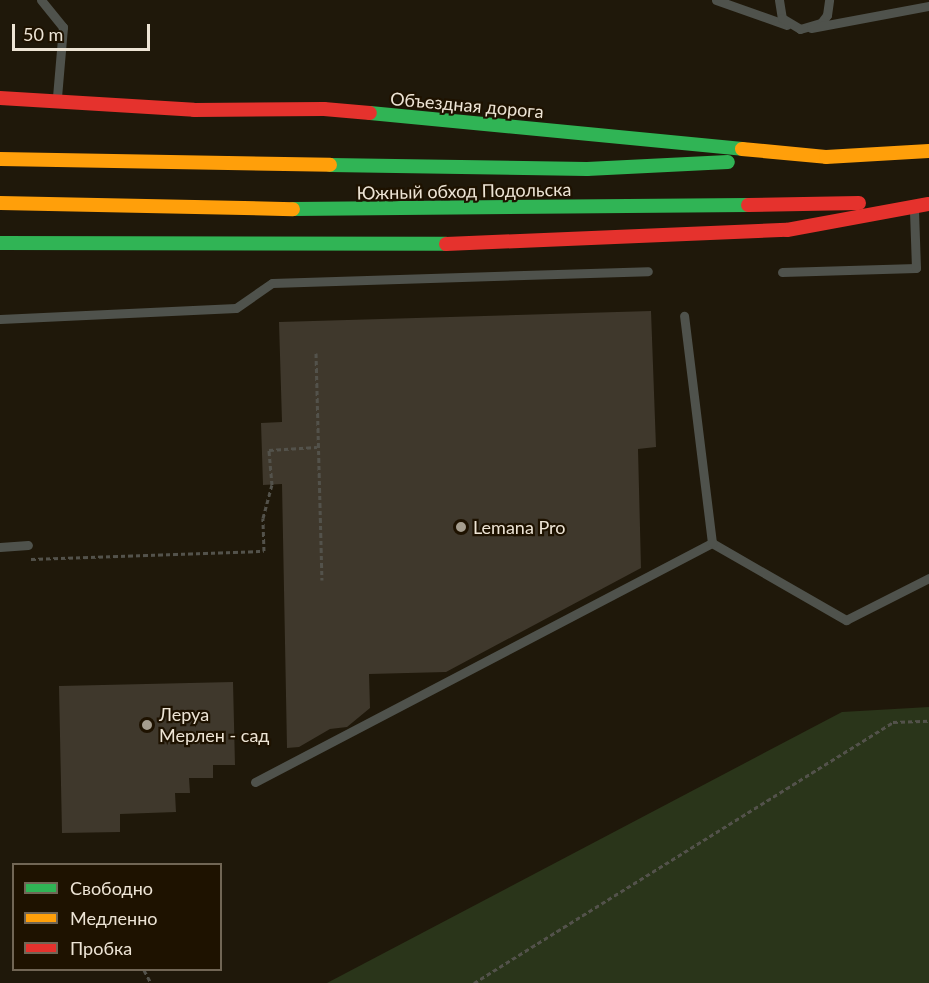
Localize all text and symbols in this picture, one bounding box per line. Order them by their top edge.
scale bar [15,12,153,50]
text: 50 m [23,23,63,45]
street label: Объездная дорога [389,88,545,122]
street label: Южный обход Подольска [356,178,572,204]
place label: Lemana Pro [473,516,565,538]
marker: Lemana Pro [454,520,468,534]
place label: Леруа Мерлен - сад [159,704,269,746]
marker: Леруа Мерлен - сад [140,718,154,732]
legend [12,863,222,971]
text: Свободно [70,877,153,899]
text: Медленно [70,907,158,929]
text: Пробка [70,937,132,959]

